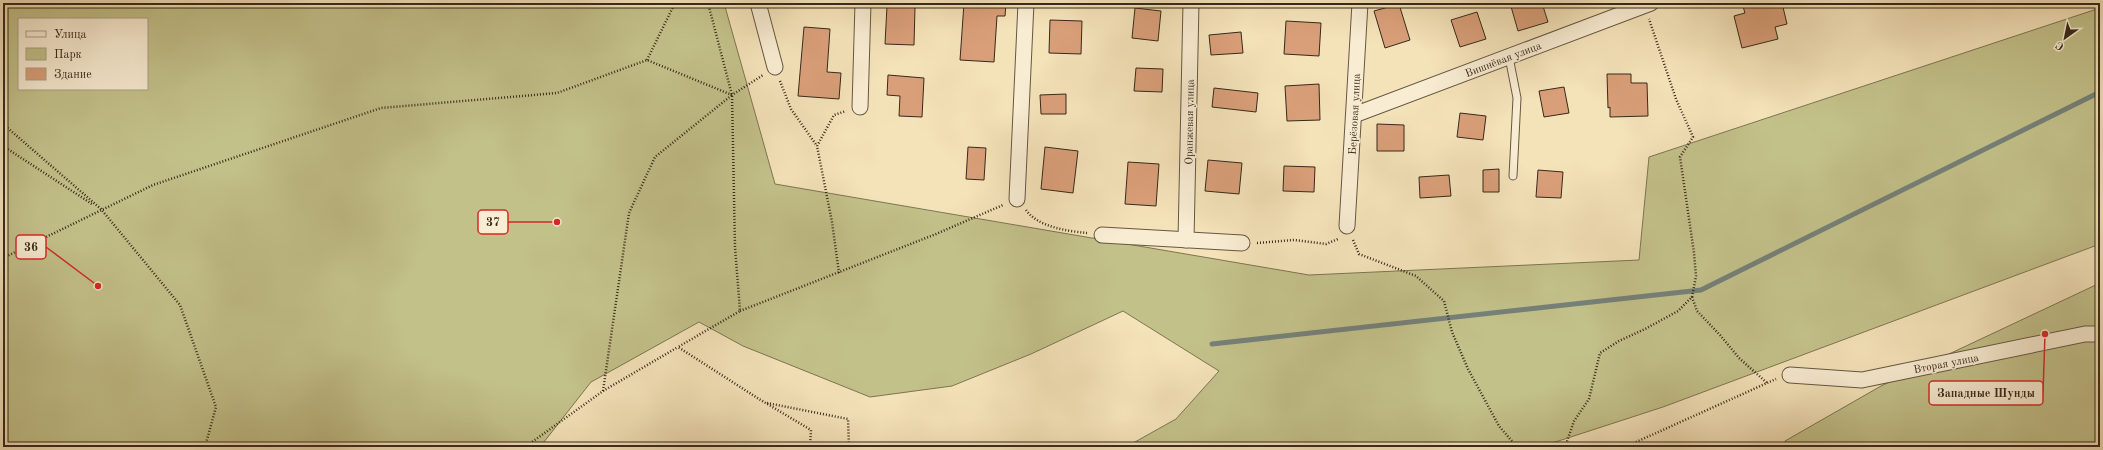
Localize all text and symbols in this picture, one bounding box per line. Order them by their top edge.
legend [18,18,148,90]
north arrow [2045,18,2085,58]
text: Улица [54,29,87,41]
text: С [2054,39,2066,52]
street label: Вишнёвая улица [1464,41,1544,80]
text: Парк [54,49,82,61]
text: Здание [54,69,92,81]
street label: Берёзовая улица [1348,73,1363,155]
street label: Оранжевая улица [1184,79,1197,165]
callout: 37 [478,210,508,234]
text: 37 [486,217,500,229]
callout: 36 [16,235,46,259]
text: 36 [24,242,38,254]
street label: Вторая улица [1913,353,1980,376]
callout: Западные Шунды [1929,381,2043,405]
text: Западные Шунды [1937,388,2035,400]

